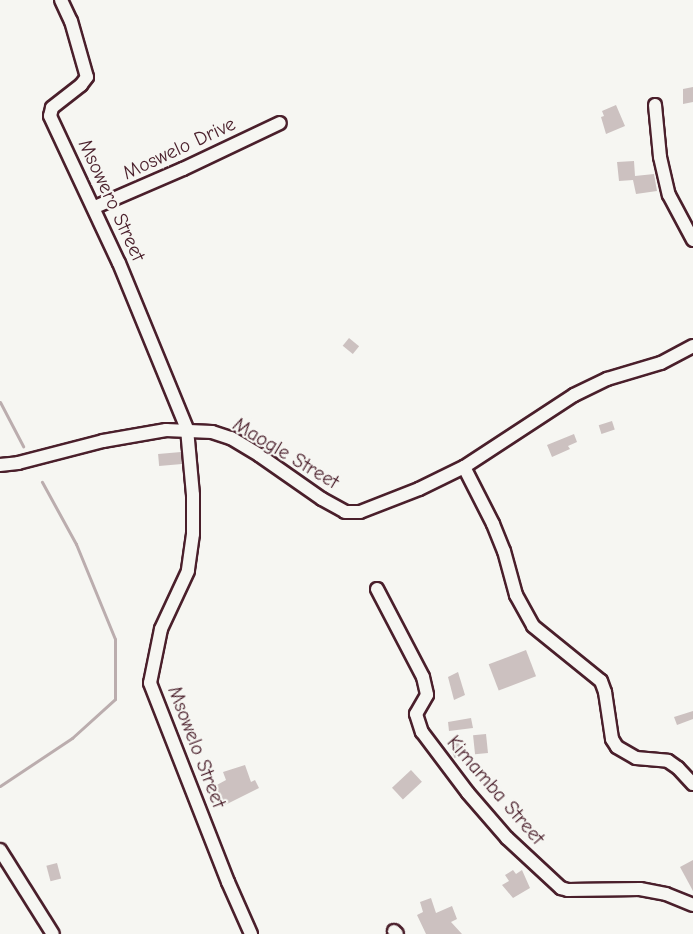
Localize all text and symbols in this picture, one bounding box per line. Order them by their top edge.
street label: Moswelo Drive [119,111,239,185]
street label: Msowero Street [73,135,151,265]
street label: Maogle Street [229,412,343,494]
street label: Msowelo Street [163,683,231,811]
street label: Kimamba Street [442,730,550,850]

